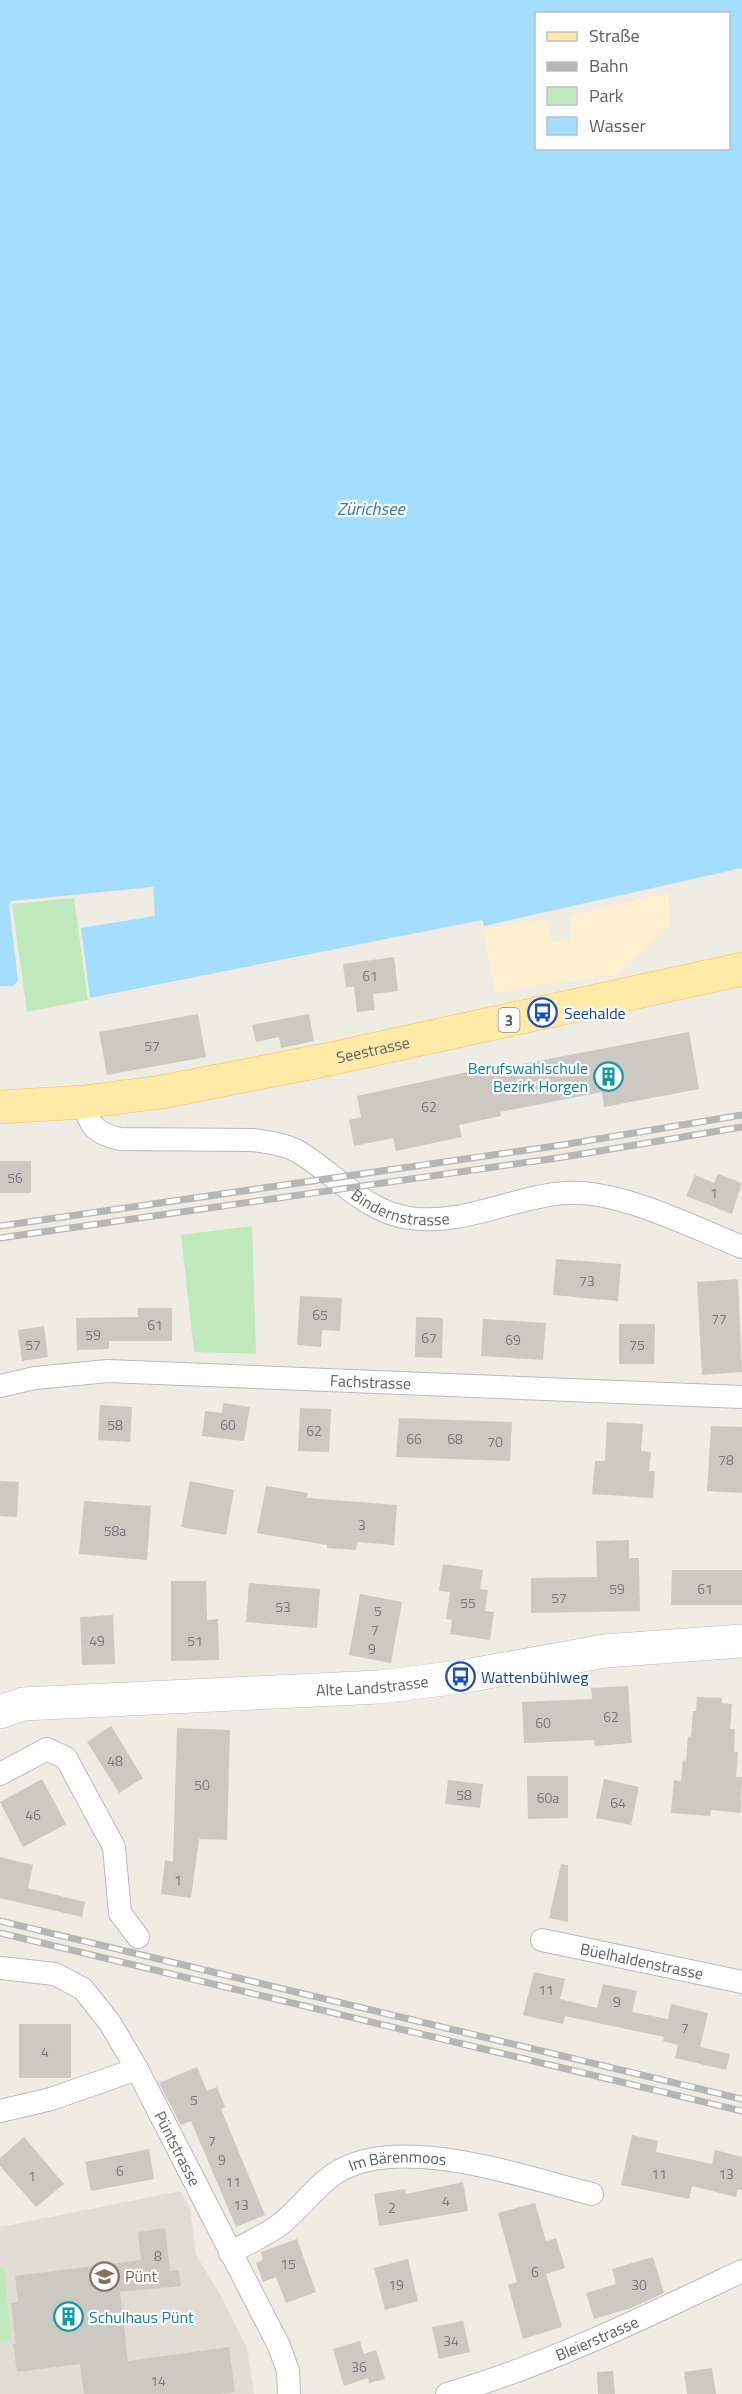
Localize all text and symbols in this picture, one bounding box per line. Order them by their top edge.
legend [535,12,730,150]
text: Straße [589,22,640,49]
text: Bahn [589,52,628,79]
text: Park [589,82,624,109]
text: Wasser [589,112,646,139]
water label: Zürichsee [337,495,407,522]
house number: 61 [362,965,378,986]
bus stop icon: Seehalde [527,997,559,1029]
place label: Seehalde [564,1001,626,1025]
road number: 3 [498,1008,520,1032]
street label: Seestrasse [334,1030,412,1069]
house number: 57 [144,1035,160,1056]
place label: Berufswahlschule Bezirk Horgen [468,1056,588,1098]
building icon: Berufswahlschule Bezirk Horgen [593,1061,625,1093]
house number: 62 [421,1096,437,1117]
house number: 56 [7,1167,23,1188]
house number: 1 [710,1182,718,1203]
street label: Bindernstrasse [346,1183,451,1231]
house number: 73 [579,1270,595,1291]
house number: 65 [312,1304,328,1325]
house number: 77 [711,1308,727,1329]
house number: 61 [147,1314,163,1335]
house number: 59 [85,1324,101,1345]
house number: 67 [421,1327,437,1348]
house number: 69 [505,1329,521,1350]
house number: 57 [25,1334,41,1355]
house number: 75 [629,1334,645,1355]
street label: Fachstrasse [330,1368,412,1395]
house number: 58 [107,1414,123,1435]
house number: 60 [220,1414,236,1435]
house number: 62 [306,1420,322,1441]
house number: 66 [406,1428,422,1449]
house number: 68 [447,1428,463,1449]
house number: 70 [487,1431,503,1452]
house number: 78 [718,1449,734,1470]
house number: 3 [358,1514,366,1535]
house number: 58a [104,1520,126,1541]
house number: 59 [609,1578,625,1599]
house number: 61 [697,1578,713,1599]
house number: 57 [551,1587,567,1608]
house number: 55 [460,1592,476,1613]
house number: 53 [275,1596,291,1617]
house number: 5 [374,1600,382,1621]
house number: 7 [371,1619,379,1640]
house number: 49 [89,1630,105,1651]
house number: 51 [187,1630,203,1651]
house number: 9 [368,1638,376,1659]
bus stop icon: Wattenbühlweg [444,1661,476,1693]
place label: Wattenbühlweg [481,1665,588,1689]
street label: Alte Landstrasse [315,1669,430,1702]
house number: 62 [603,1706,619,1727]
house number: 60 [535,1712,551,1733]
house number: 48 [107,1750,123,1771]
house number: 50 [194,1774,210,1795]
house number: 58 [456,1784,472,1805]
house number: 60a [537,1787,559,1808]
house number: 64 [610,1792,626,1813]
house number: 46 [25,1804,41,1825]
house number: 1 [174,1869,182,1890]
street label: Büelhaldenstrasse [578,1936,706,1986]
house number: 11 [538,1979,554,2000]
house number: 9 [613,1991,621,2012]
house number: 7 [681,2017,689,2038]
house number: 4 [41,2041,49,2062]
house number: 5 [190,2089,198,2110]
street label: Püntstrasse [148,2106,207,2190]
house number: 7 [208,2130,216,2151]
street label: Im Bärenmoos [345,2144,448,2177]
house number: 9 [218,2149,226,2170]
house number: 6 [116,2160,124,2181]
house number: 11 [651,2163,667,2184]
house number: 13 [718,2163,734,2184]
house number: 1 [28,2165,36,2186]
house number: 11 [225,2171,241,2192]
house number: 4 [442,2190,450,2211]
house number: 13 [233,2194,249,2215]
house number: 2 [388,2197,396,2218]
house number: 8 [154,2245,162,2266]
house number: 15 [280,2253,296,2274]
school or university icon: Pünt [88,2260,120,2292]
house number: 6 [531,2261,539,2282]
place label: Pünt [125,2264,158,2288]
house number: 19 [388,2274,404,2295]
house number: 30 [631,2274,647,2295]
building icon: Schulhaus Pünt [52,2301,84,2333]
place label: Schulhaus Pünt [89,2305,194,2329]
street label: Bleierstrasse [552,2309,642,2367]
house number: 34 [443,2330,459,2351]
house number: 36 [351,2356,367,2377]
house number: 14 [150,2370,166,2391]

